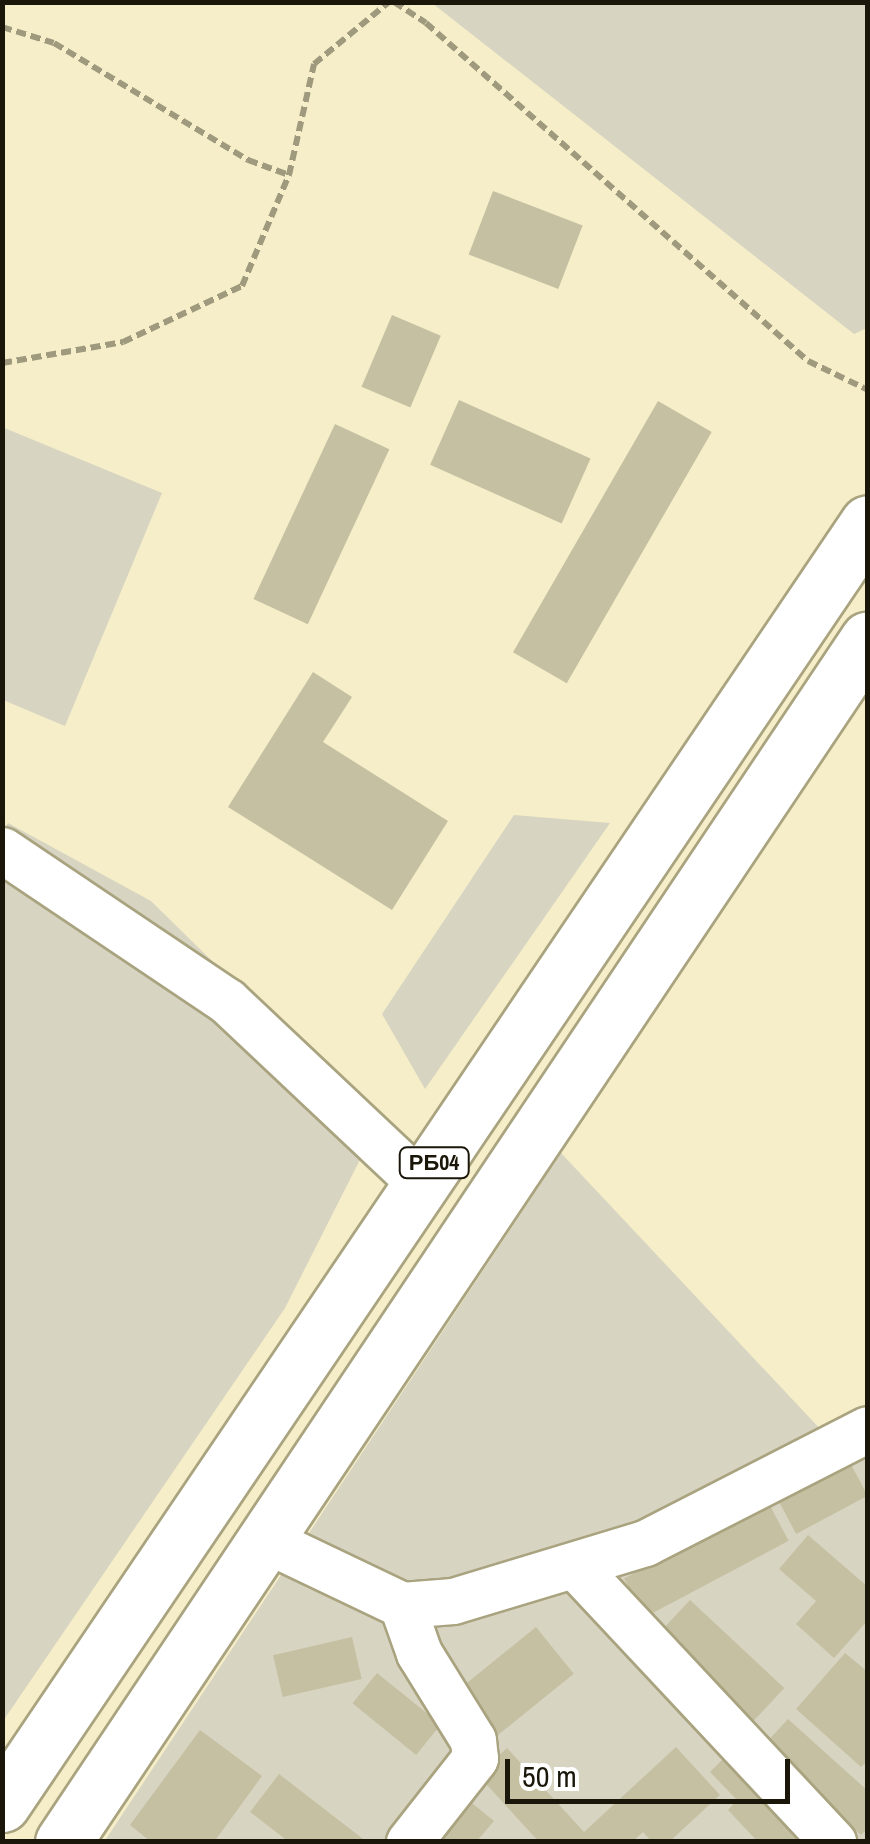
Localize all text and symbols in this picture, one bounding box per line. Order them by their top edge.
road number: РБ04 [396,1146,472,1180]
scale bar [510,1739,795,1801]
text: 50 m [522,1756,577,1796]

